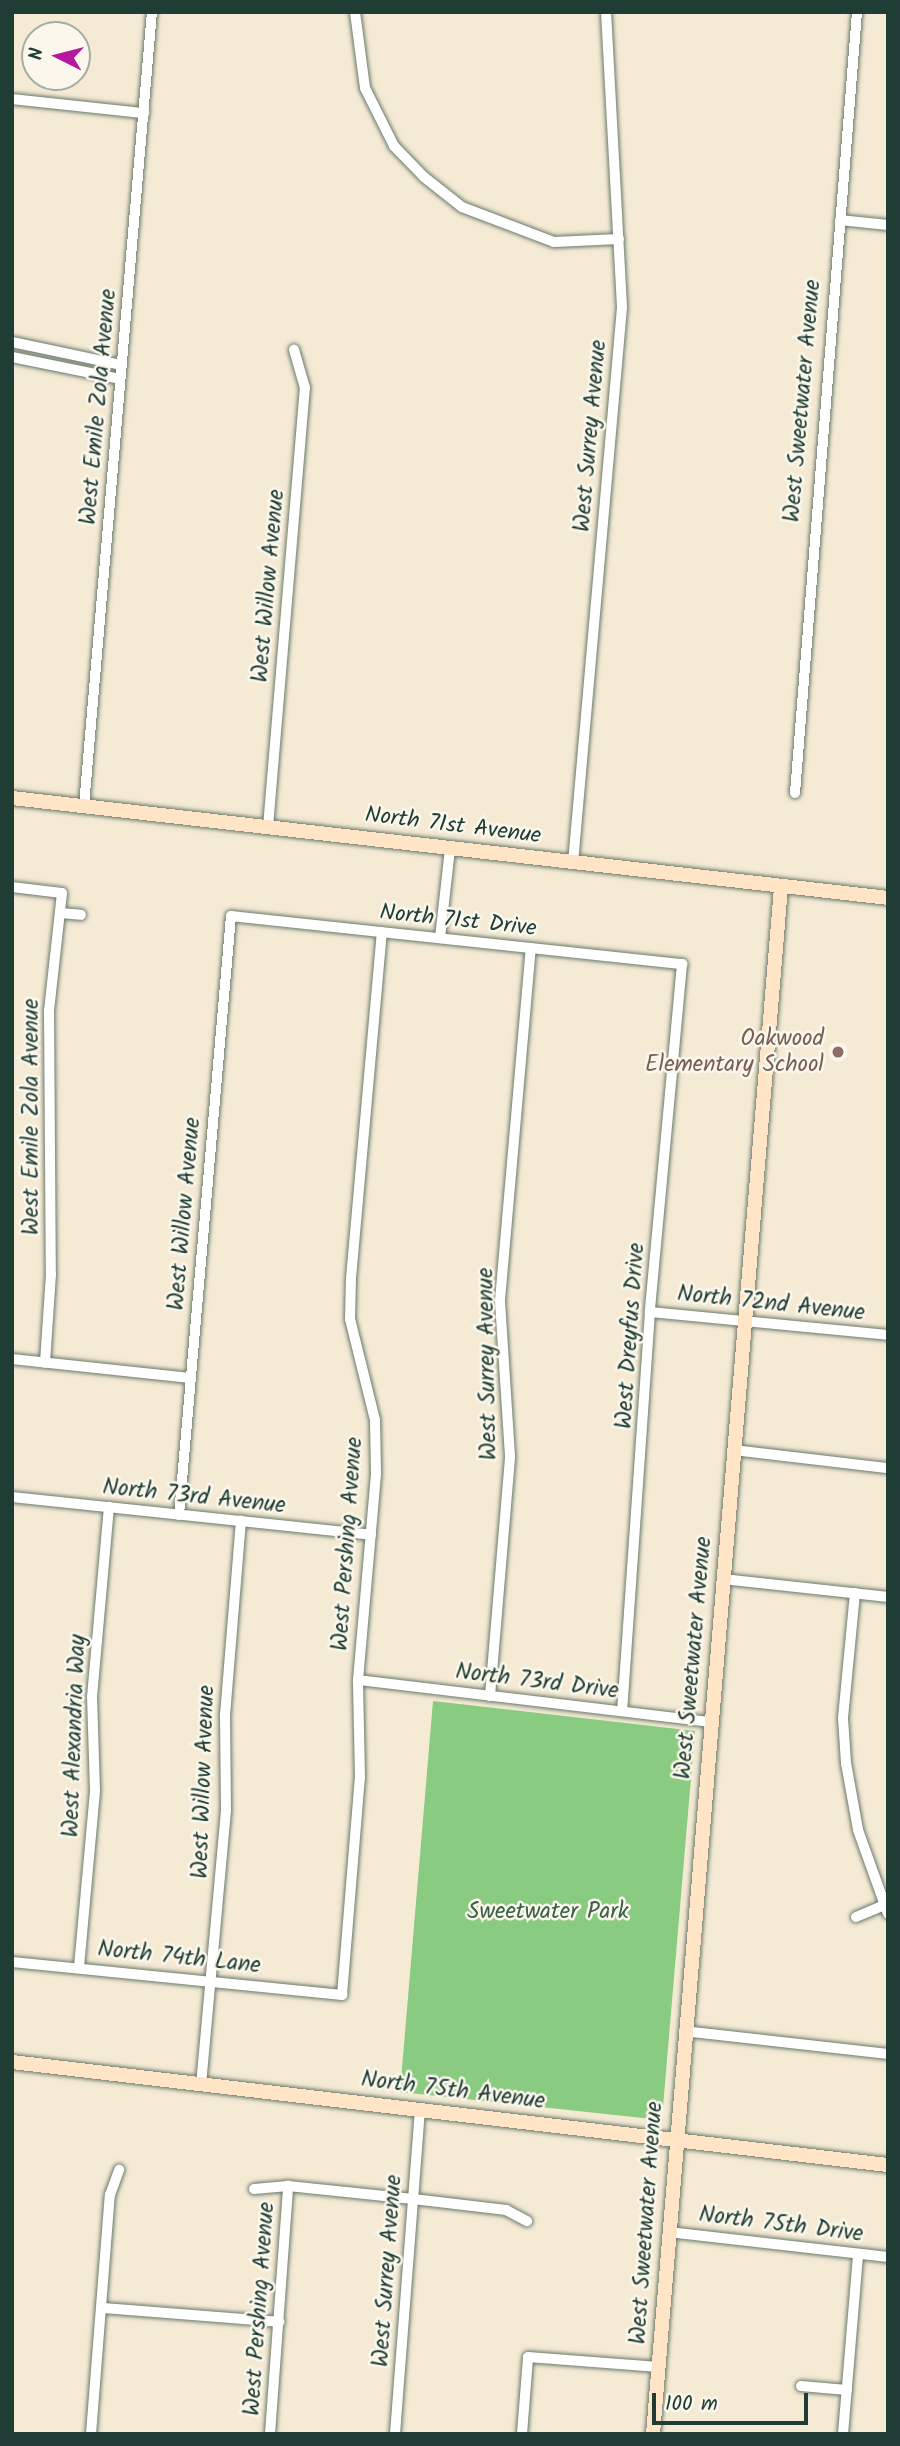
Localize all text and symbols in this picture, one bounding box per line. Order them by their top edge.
north arrow [21,21,91,91]
text: N [22,46,53,62]
street label: West Sweetwater Avenue [779,278,827,524]
street label: West Emile Zola Avenue [75,288,123,526]
street label: West Surrey Avenue [569,339,613,533]
street label: West Willow Avenue [247,488,291,684]
street label: North 71st Avenue [363,801,543,851]
street label: North 71st Drive [378,899,538,943]
street label: West Emile Zola Avenue [18,999,46,1235]
place label: Oakwood Elementary School [645,1025,824,1079]
marker: Oakwood Elementary School [830,1044,846,1060]
street label: West Willow Avenue [163,1116,207,1312]
street label: West Dreyfus Drive [611,1242,651,1430]
street label: West Surrey Avenue [473,1267,503,1461]
street label: North 72nd Avenue [676,1280,866,1328]
street label: West Pershing Avenue [327,1436,369,1652]
street label: North 73rd Avenue [101,1474,287,1520]
street label: West Sweetwater Avenue [670,1535,718,1781]
street label: West Alexandria Way [58,1634,92,1838]
street label: North 73rd Drive [454,1658,620,1706]
street label: West Willow Avenue [187,1685,221,1879]
park label: Sweetwater Park [467,1898,629,1926]
street label: North 74th Lane [96,1936,262,1980]
street label: North 75th Avenue [359,2066,547,2116]
street label: West Sweetwater Avenue [625,2101,669,2345]
street label: West Surrey Avenue [368,2174,408,2368]
street label: West Pershing Avenue [239,2201,281,2417]
street label: North 75th Drive [697,2201,865,2249]
scale bar [655,2380,811,2424]
text: 100 m [665,2388,718,2421]

